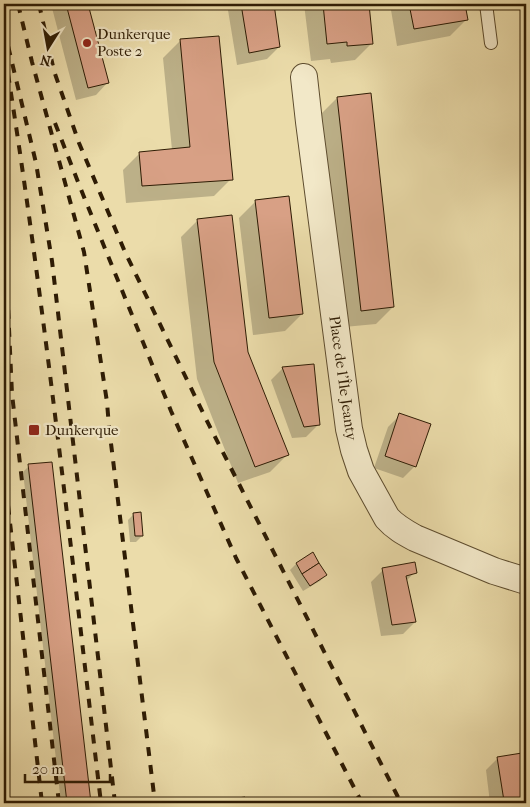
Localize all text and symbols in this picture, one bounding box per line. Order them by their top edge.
north arrow [22,22,72,72]
place label: Dunkerque Poste 2 [97,25,171,60]
marker: Dunkerque Poste 2 [81,37,93,49]
text: N [38,51,52,70]
street label: Place de l'Île Jeanty [325,315,361,442]
place label: Dunkerque [45,421,119,439]
marker: Dunkerque [27,423,41,437]
scale bar [25,752,110,784]
text: 20 m [32,760,64,778]

